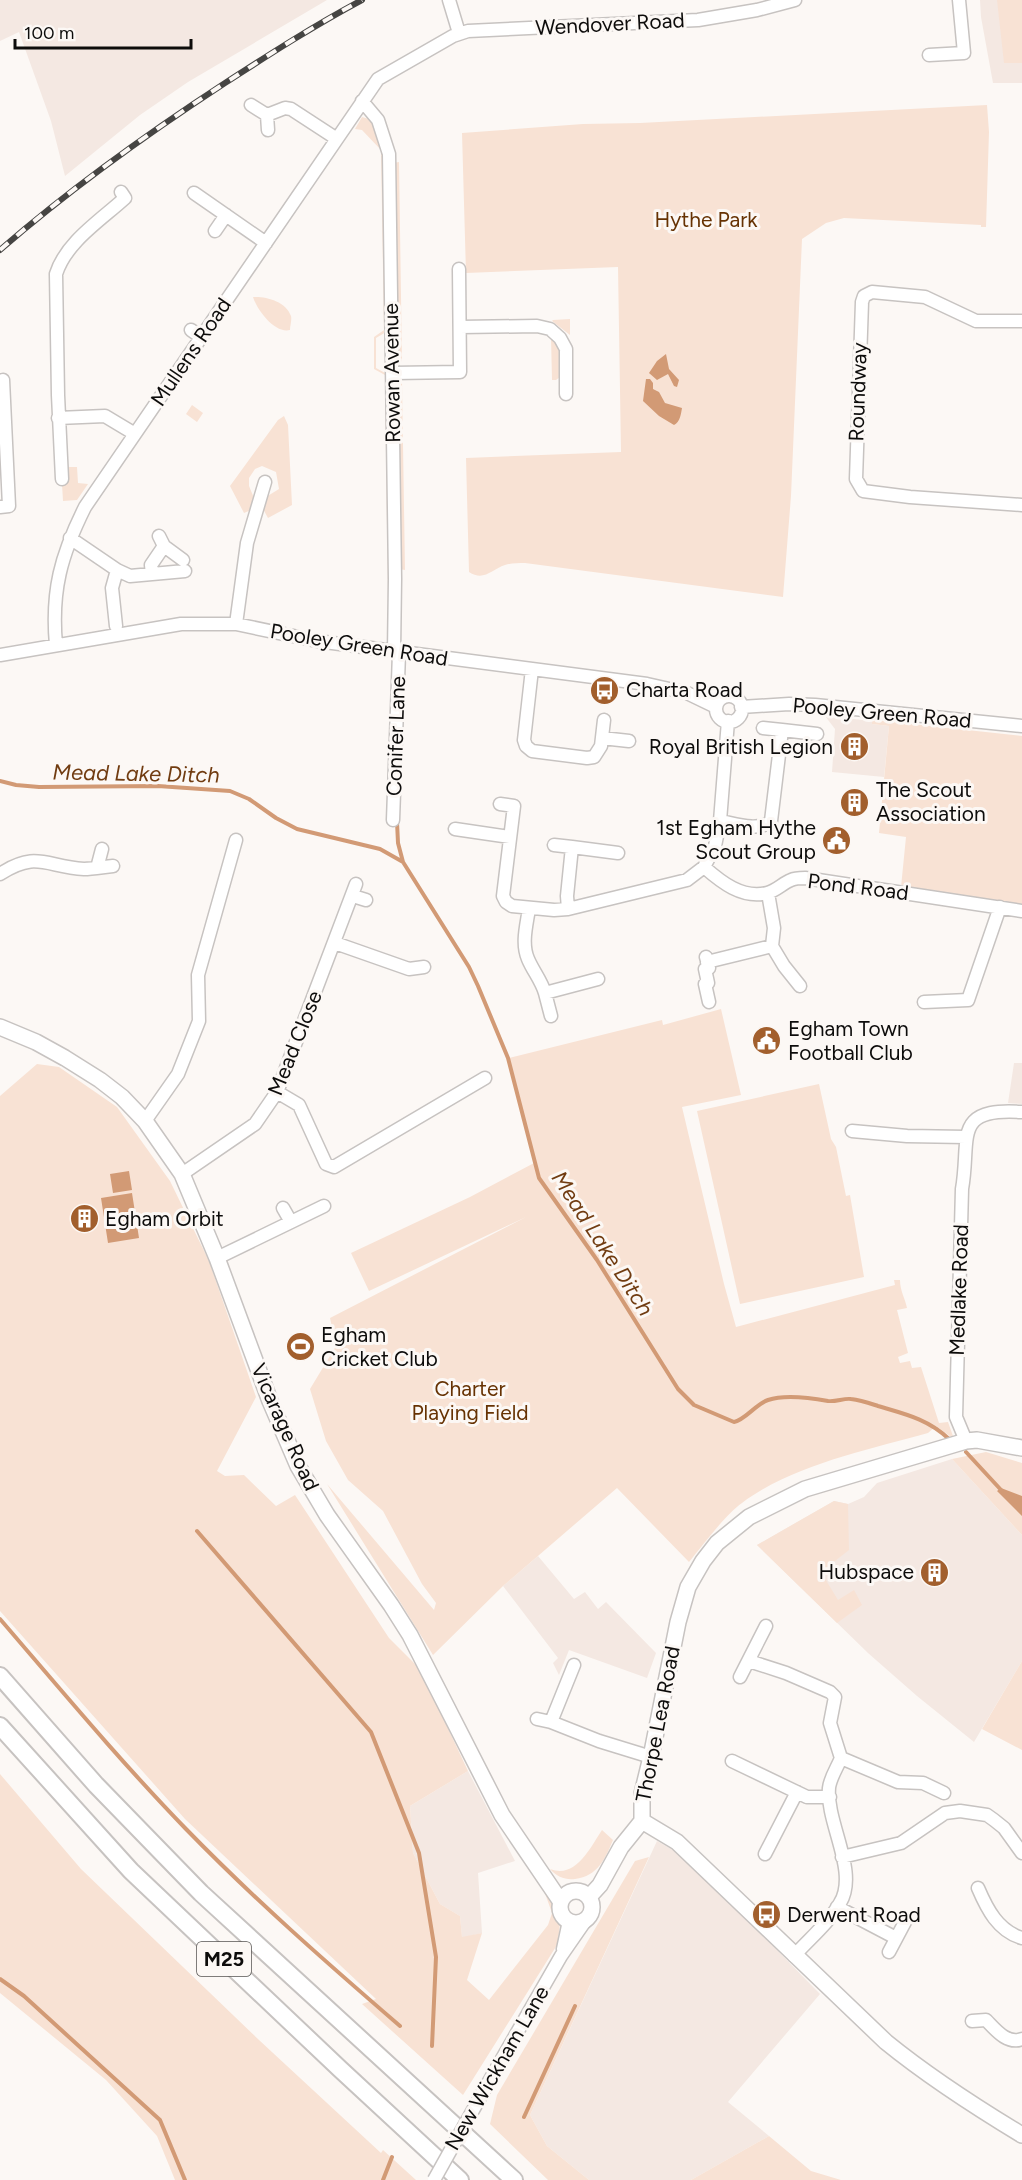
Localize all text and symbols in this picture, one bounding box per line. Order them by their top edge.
street label: Wendover Road [535,7,685,40]
scale bar [15,12,190,50]
text: 100 m [24,22,74,44]
park label: Hythe Park [654,207,758,232]
street label: Mullens Road [145,293,236,411]
street label: Rowan Avenue [378,303,405,443]
street label: Roundway [843,342,872,442]
street label: Pooley Green Road [268,618,450,671]
bus stop icon: Charta Road [589,674,621,706]
street label: Conifer Lane [381,676,410,796]
place label: Charta Road [626,677,743,702]
street label: Pooley Green Road [791,692,973,733]
building icon: Royal British Legion [838,731,870,763]
place label: Royal British Legion [649,734,833,759]
water label: Mead Lake Ditch [52,759,220,788]
place label: The Scout Association [876,777,986,826]
building icon: The Scout Association [839,786,871,818]
place label: 1st Egham Hythe Scout Group [656,815,816,864]
public building icon: 1st Egham Hythe Scout Group [821,824,853,856]
street label: Pond Road [806,868,910,905]
street label: Mead Close [262,987,327,1099]
place label: Egham Town Football Club [788,1016,913,1065]
public building icon: Egham Town Football Club [751,1025,783,1057]
water label: Mead Lake Ditch [546,1166,659,1321]
building icon: Egham Orbit [68,1203,100,1235]
place label: Egham Orbit [105,1206,224,1231]
street label: Medlake Road [944,1224,973,1356]
place label: Egham Cricket Club [321,1322,438,1371]
sports icon: Egham Cricket Club [284,1331,316,1363]
street label: Vicarage Road [246,1359,325,1494]
park label: Charter Playing Field [411,1376,529,1425]
building icon: Hubspace [919,1556,951,1588]
place label: Hubspace [818,1559,914,1584]
street label: Thorpe Lea Road [630,1644,685,1804]
bus stop icon: Derwent Road [750,1899,782,1931]
place label: Derwent Road [787,1902,921,1927]
road number: M25 [197,1942,251,1976]
street label: New Wickham Lane [439,1981,554,2155]

